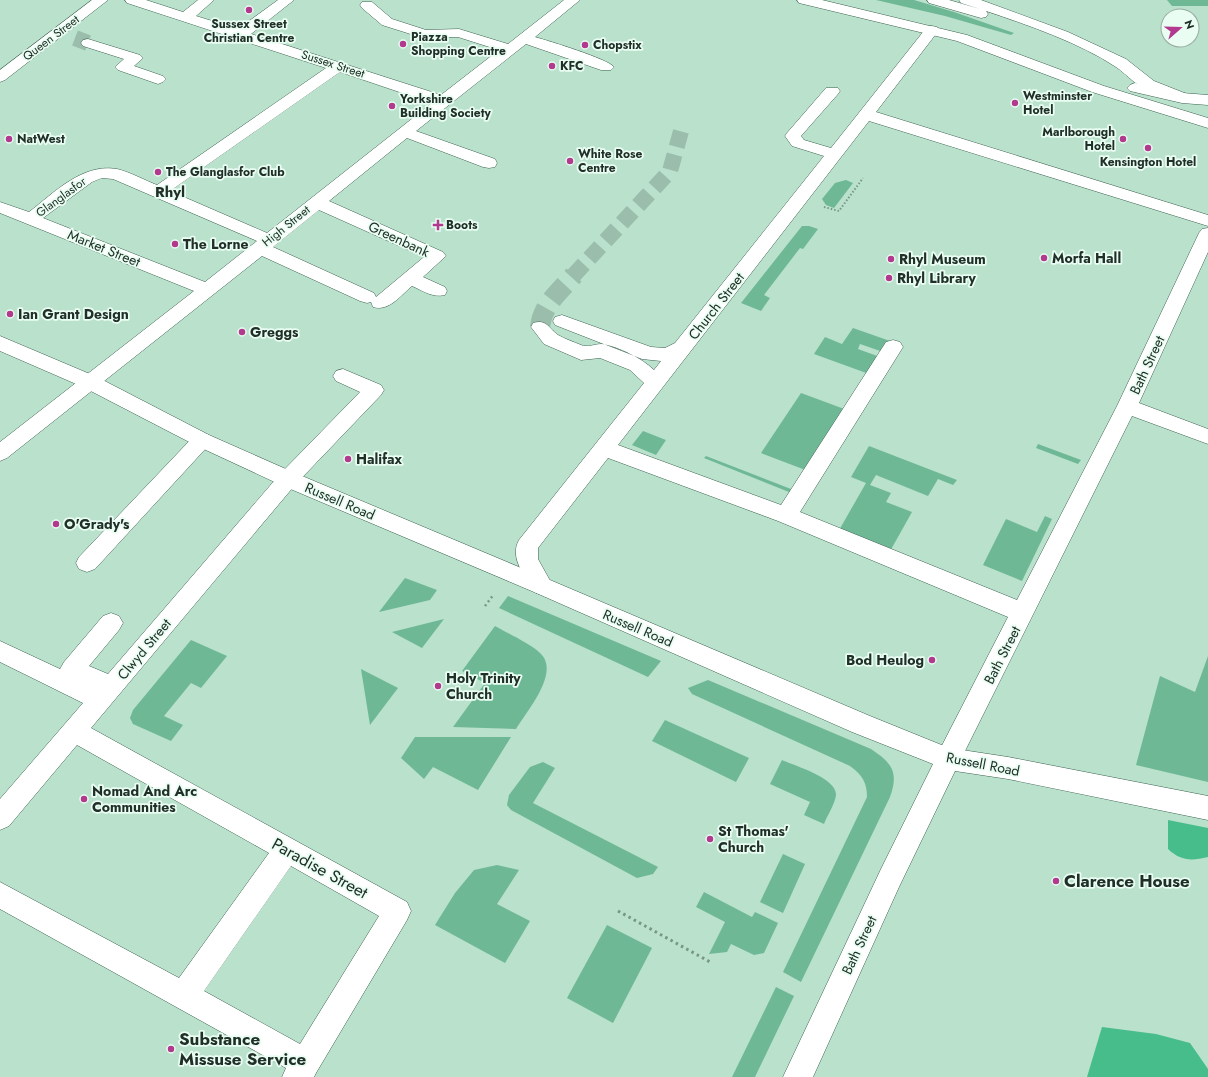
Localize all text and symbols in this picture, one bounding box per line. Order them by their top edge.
marker: Sussex Street Christian Centre [244,5,254,15]
north arrow [1160,8,1200,48]
street label: Queen Street [19,11,83,65]
place label: Sussex Street Christian Centre [204,15,294,47]
text: N [1180,18,1198,31]
place label: Piazza Shopping Centre [411,28,506,60]
place label: Chopstix [593,36,642,54]
marker: Piazza Shopping Centre [398,39,408,49]
marker: Chopstix [580,40,590,50]
street label: Sussex Street [299,45,367,83]
place label: KFC [560,57,583,75]
marker: KFC [547,61,557,71]
place label: Westminster Hotel [1023,87,1092,119]
place label: Yorkshire Building Society [399,90,491,122]
marker: Westminster Hotel [1010,98,1020,108]
marker: Yorkshire Building Society [387,101,397,111]
place label: Marlborough Hotel [1042,123,1115,155]
place label: NatWest [17,130,65,148]
marker: NatWest [4,134,14,144]
marker: Marlborough Hotel [1118,134,1128,144]
marker: Kensington Hotel [1143,143,1153,153]
place label: White Rose Centre [578,145,643,177]
place label: Kensington Hotel [1100,153,1196,171]
marker: White Rose Centre [565,156,575,166]
place label: The Glanglasfor Club [166,163,285,181]
marker: The Glanglasfor Club [153,167,163,177]
street label: Glanglasfor [32,172,91,221]
district label: Rhyl [155,181,185,203]
street label: High Street [258,201,314,251]
street label: Greenbank [365,216,434,262]
place label: Boots [446,216,478,234]
marker: Boots [433,220,443,230]
street label: Market Street [65,224,144,272]
place label: The Lorne [183,234,249,254]
marker: The Lorne [170,239,180,249]
place label: Morfa Hall [1052,248,1121,268]
place label: Rhyl Museum [899,249,986,269]
marker: Morfa Hall [1039,253,1049,263]
marker: Rhyl Museum [886,254,896,264]
street label: Church Street [683,268,749,344]
place label: Rhyl Library [897,268,977,288]
marker: Rhyl Library [884,273,894,283]
place label: Ian Grant Design [18,304,129,324]
marker: Ian Grant Design [5,309,15,319]
place label: Greggs [250,322,299,342]
marker: Greggs [237,327,247,337]
street label: Bath Street [1125,332,1170,398]
place label: Halifax [356,449,403,469]
marker: Halifax [343,454,353,464]
street label: Russell Road [302,477,378,525]
place label: O'Grady's [64,514,130,534]
marker: O'Grady's [51,519,61,529]
street label: Russell Road [600,604,676,652]
street label: Clwyd Street [112,614,176,684]
street label: Bath Street [979,622,1025,688]
place label: Bod Heulog [846,650,924,670]
marker: Bod Heulog [927,655,937,665]
place label: Holy Trinity Church [446,668,521,704]
marker: Holy Trinity Church [433,681,443,691]
street label: Russell Road [945,747,1021,781]
place label: Nomad And Arc Communities [92,781,197,817]
marker: Nomad And Arc Communities [79,794,89,804]
place label: St Thomas' Church [718,821,789,857]
street label: Paradise Street [268,832,372,904]
marker: St Thomas' Church [705,834,715,844]
place label: Clarence House [1064,869,1190,893]
marker: Clarence House [1051,876,1061,886]
street label: Bath Street [837,912,882,978]
place label: Substance Missuse Service [179,1027,307,1071]
marker: Substance Missuse Service [166,1044,176,1054]

